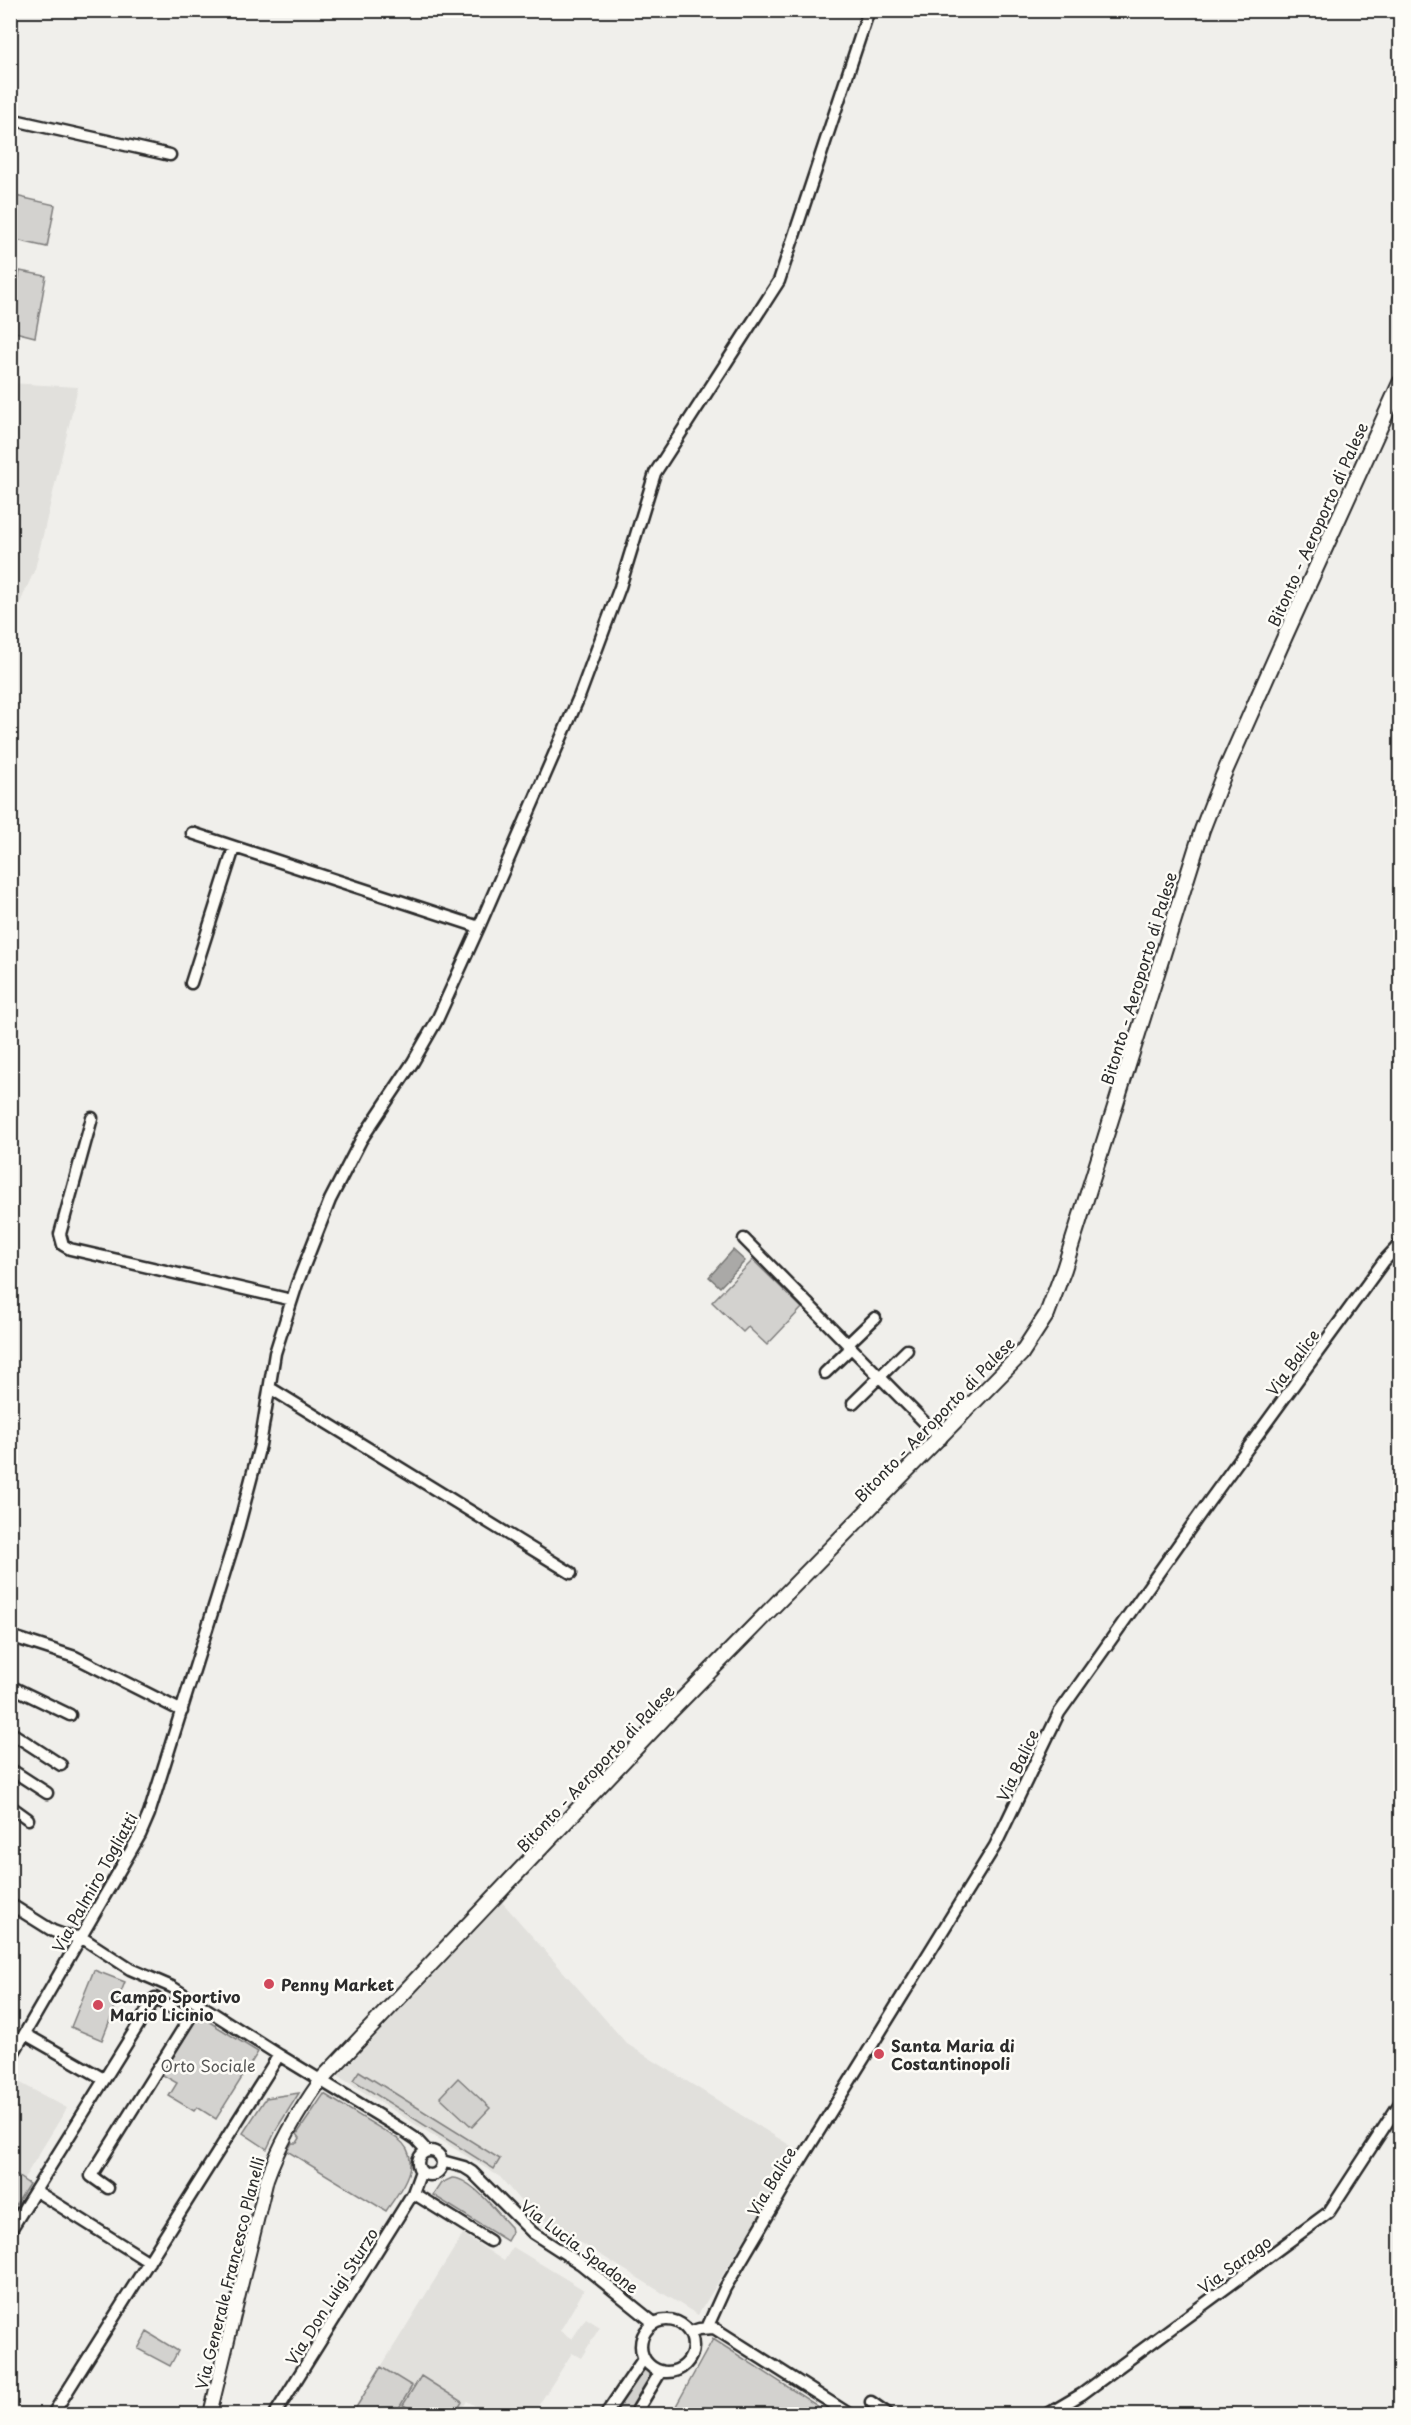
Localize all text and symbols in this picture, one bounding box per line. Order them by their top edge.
street label: Bitonto - Aeroporto di Palese [1261,418,1373,630]
street label: Bitonto - Aeroporto di Palese [1094,868,1182,1087]
street label: Via Balice [1260,1324,1324,1400]
street label: Bitonto - Aeroporto di Palese [848,1331,1020,1507]
street label: Bitonto - Aeroporto di Palese [511,1679,679,1857]
street label: Via Balice [990,1725,1044,1805]
street label: Via Palmiro Togliatti [45,1807,143,1957]
place label: Penny Market [281,1972,395,1996]
marker: Penny Market [262,1977,276,1991]
place label: Campo Sportivo Mario Licinio [110,1984,240,2026]
marker: Campo Sportivo Mario Licinio [91,1998,105,2012]
place label: Santa Maria di Costantinopoli [891,2033,1015,2075]
marker: Santa Maria di Costantinopoli [872,2047,886,2061]
park label: Orto Sociale [161,2053,255,2077]
street label: Via Balice [741,2142,801,2220]
street label: Via Generale Francesco Planelli [188,2154,270,2392]
street label: Via Lucia Spadone [516,2193,644,2299]
street label: Via Don Luigi Sturzo [279,2223,383,2369]
street label: Via Sarago [1192,2229,1276,2299]

